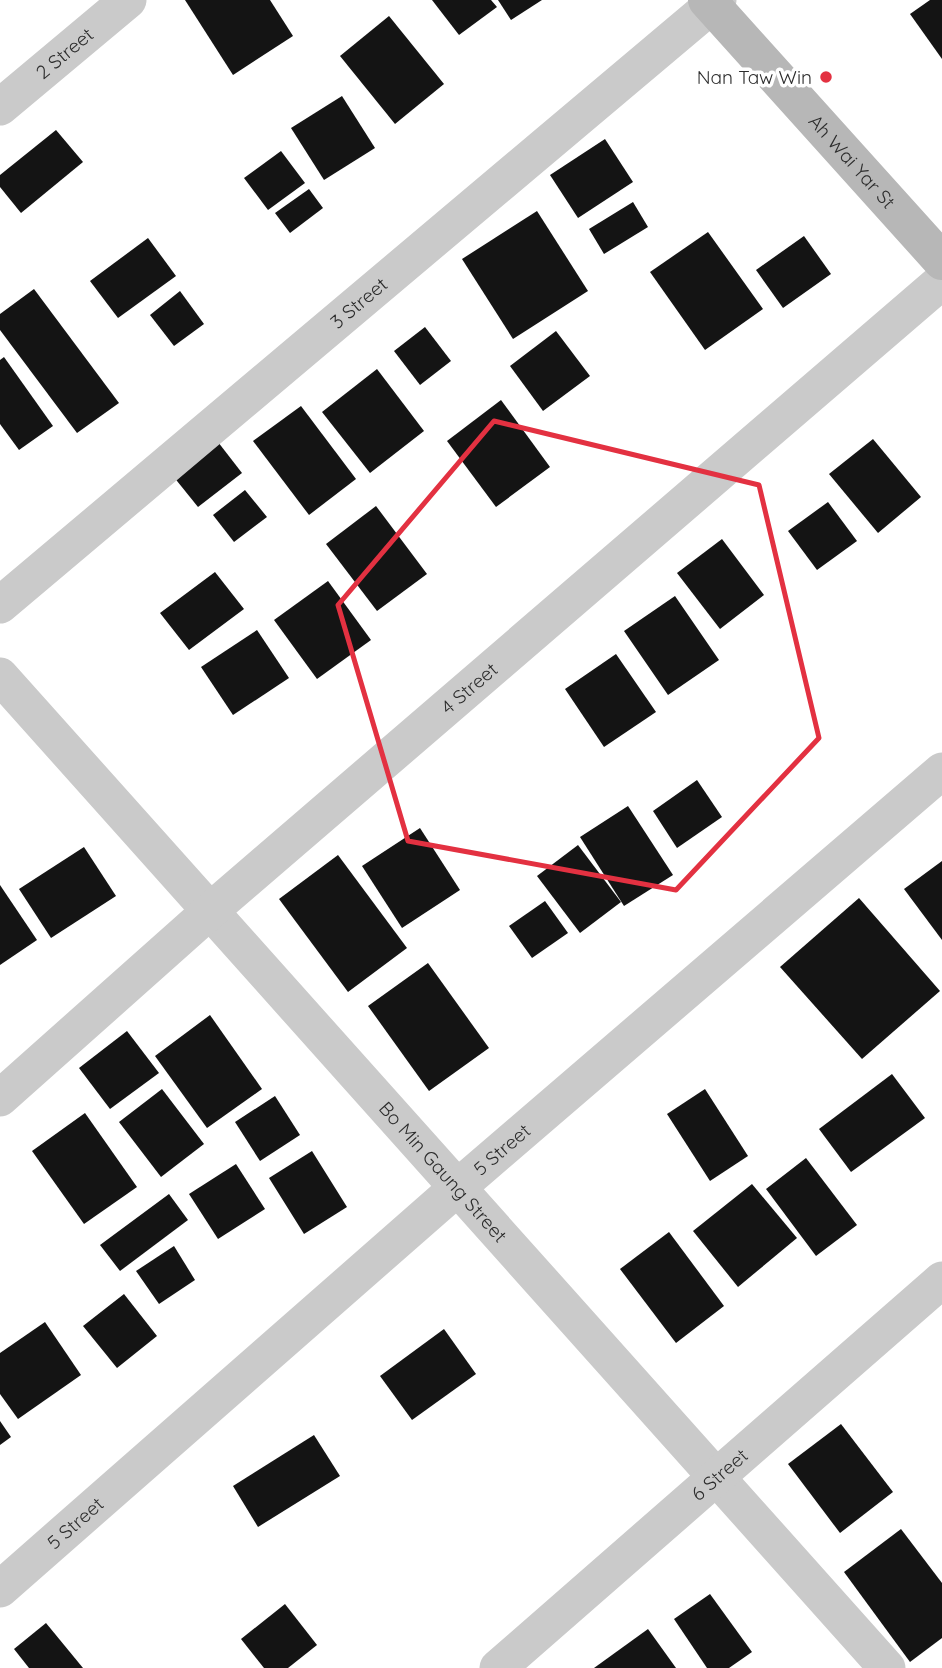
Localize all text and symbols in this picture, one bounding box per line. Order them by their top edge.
street label: 2 Street [31,22,98,84]
place label: Nan Taw Win [697,65,812,89]
marker: Nan Taw Win [818,69,834,85]
street label: Ah Wai Yar St [804,109,901,213]
street label: 3 Street [325,272,392,334]
street label: 4 Street [436,657,502,719]
street label: Bo Min Gaung Street [374,1096,512,1247]
street label: 5 Street [468,1118,535,1181]
street label: 6 Street [686,1443,753,1506]
street label: 5 Street [42,1492,108,1554]

